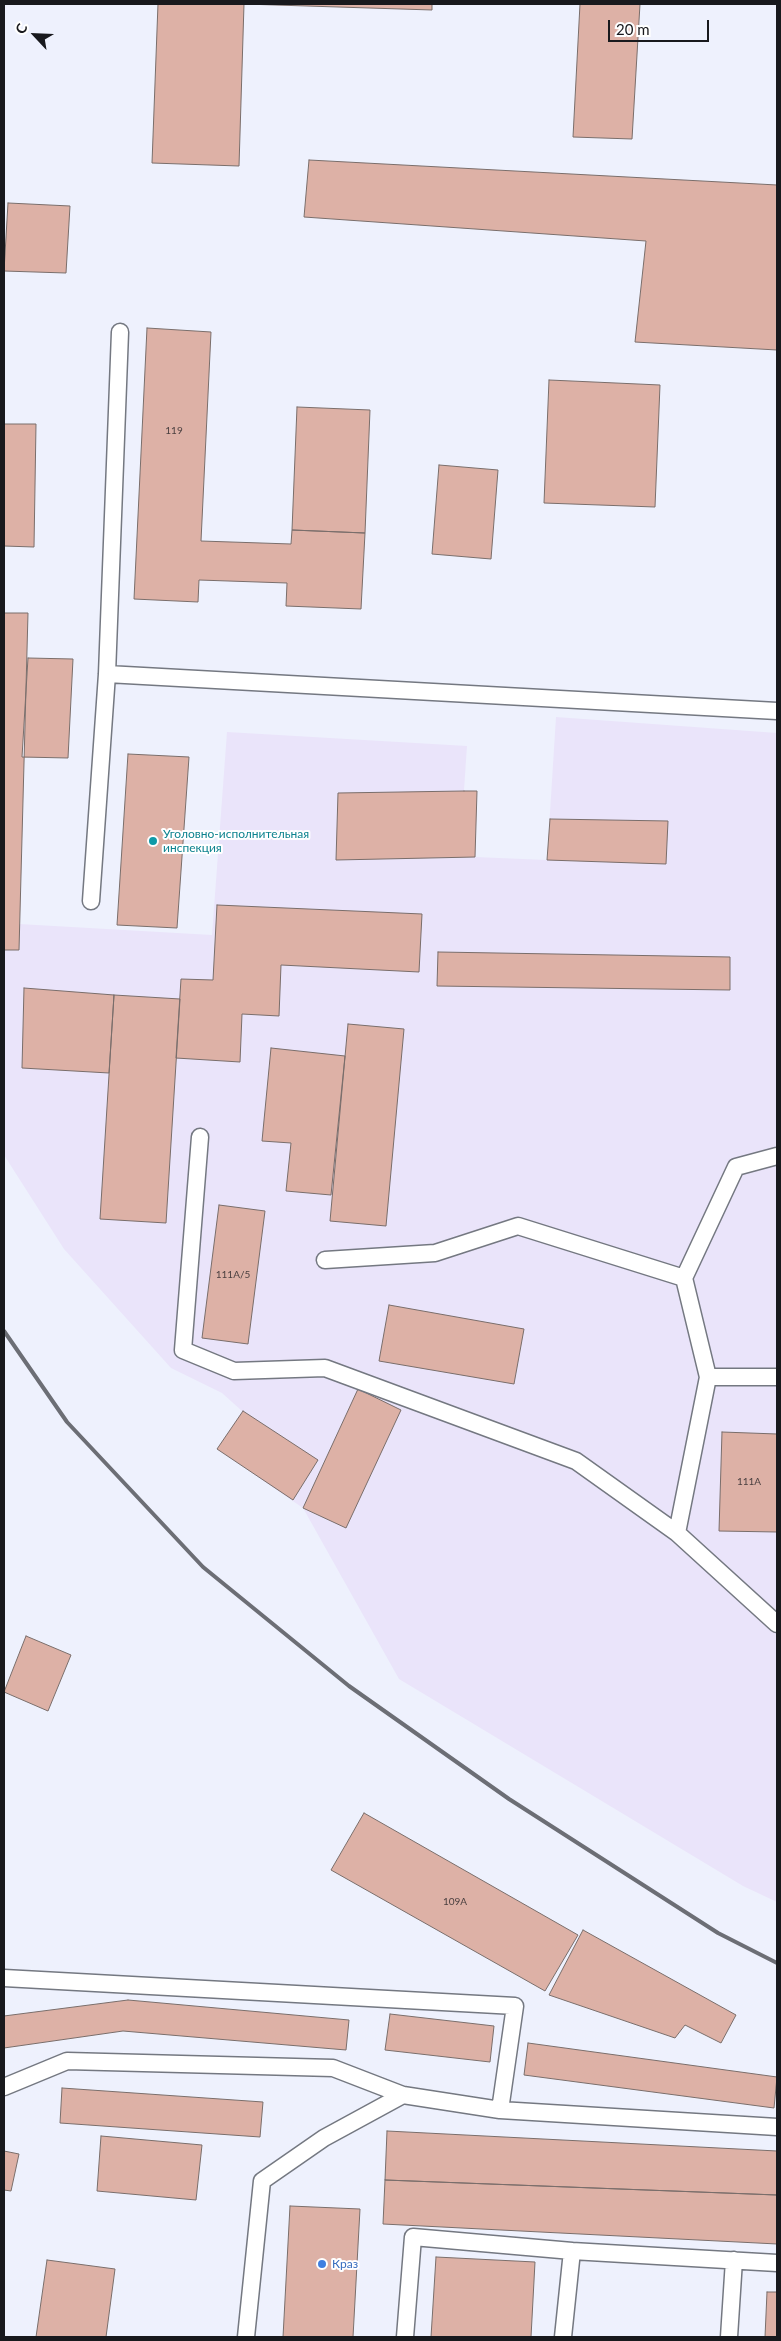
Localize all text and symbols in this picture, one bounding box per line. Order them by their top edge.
north arrow [10,10,60,60]
scale bar [611,10,712,42]
text: 20 m [616,20,650,38]
text: С [11,21,31,36]
house number: 119 [165,425,183,437]
place label: Уголовно-исполнительная инспекция [163,827,309,855]
marker: Уголовно-исполнительная инспекция [147,835,159,847]
house number: 111А/5 [216,1269,250,1281]
house number: 111А [737,1476,761,1488]
house number: 109А [443,1896,467,1908]
place label: Краз [332,2257,358,2271]
marker: Краз [316,2258,328,2270]

